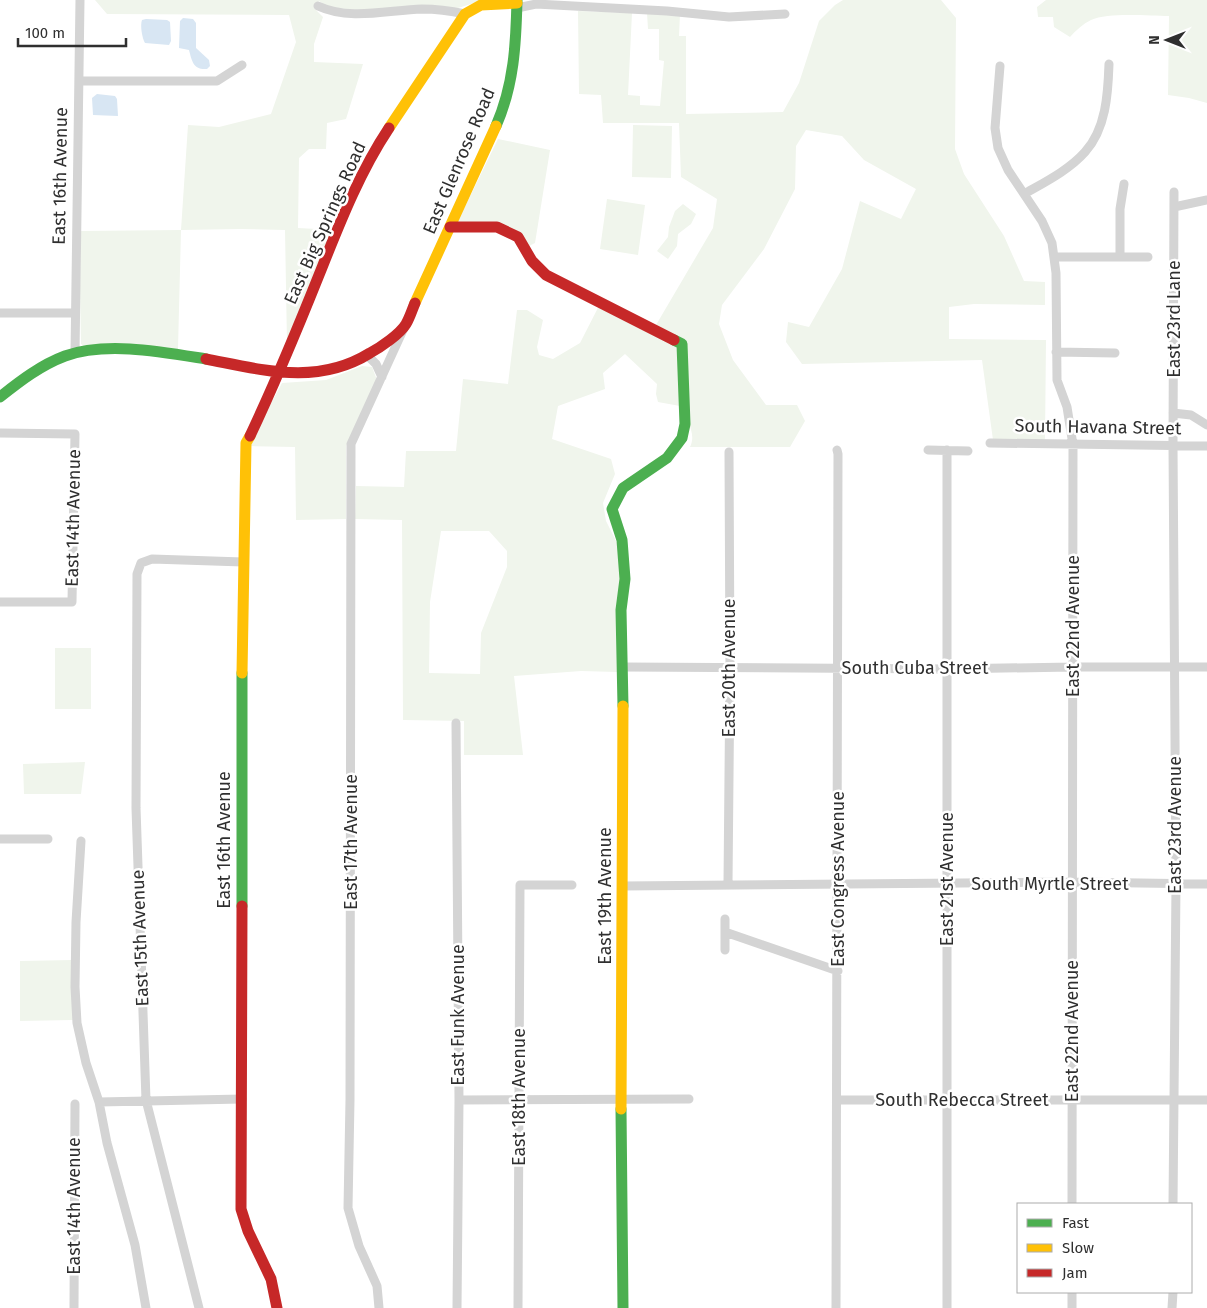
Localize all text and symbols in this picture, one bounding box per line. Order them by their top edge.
scale bar [18,15,125,47]
north arrow [1142,15,1192,65]
text: 100 m [25,24,65,42]
text: N [1146,35,1163,45]
street label: East Glenrose Road [418,84,500,238]
street label: East 16th Avenue [48,107,72,245]
street label: East Big Springs Road [279,138,371,308]
street label: East 23rd Lane [1163,260,1185,378]
street label: South Havana Street [1014,415,1182,439]
street label: East 14th Avenue [61,449,85,587]
street label: East 22nd Avenue [1062,555,1084,697]
street label: East 20th Avenue [718,598,740,738]
street label: South Cuba Street [842,657,989,679]
street label: East 23rd Avenue [1164,756,1186,894]
street label: East 16th Avenue [213,771,235,909]
street label: East 17th Avenue [340,774,362,910]
street label: East Congress Avenue [827,791,849,967]
street label: East 21st Avenue [936,812,958,946]
street label: East 19th Avenue [594,827,616,965]
street label: East 15th Avenue [127,869,153,1007]
street label: South Myrtle Street [971,873,1129,895]
street label: East Funk Avenue [447,944,469,1086]
street label: East 22nd Avenue [1061,960,1083,1102]
street label: East 18th Avenue [508,1028,530,1166]
street label: South Rebecca Street [875,1089,1049,1111]
street label: East 14th Avenue [63,1137,85,1275]
legend [1017,1203,1192,1293]
text: Fast [1062,1214,1089,1232]
text: Slow [1062,1239,1094,1257]
text: Jam [1062,1264,1088,1282]

